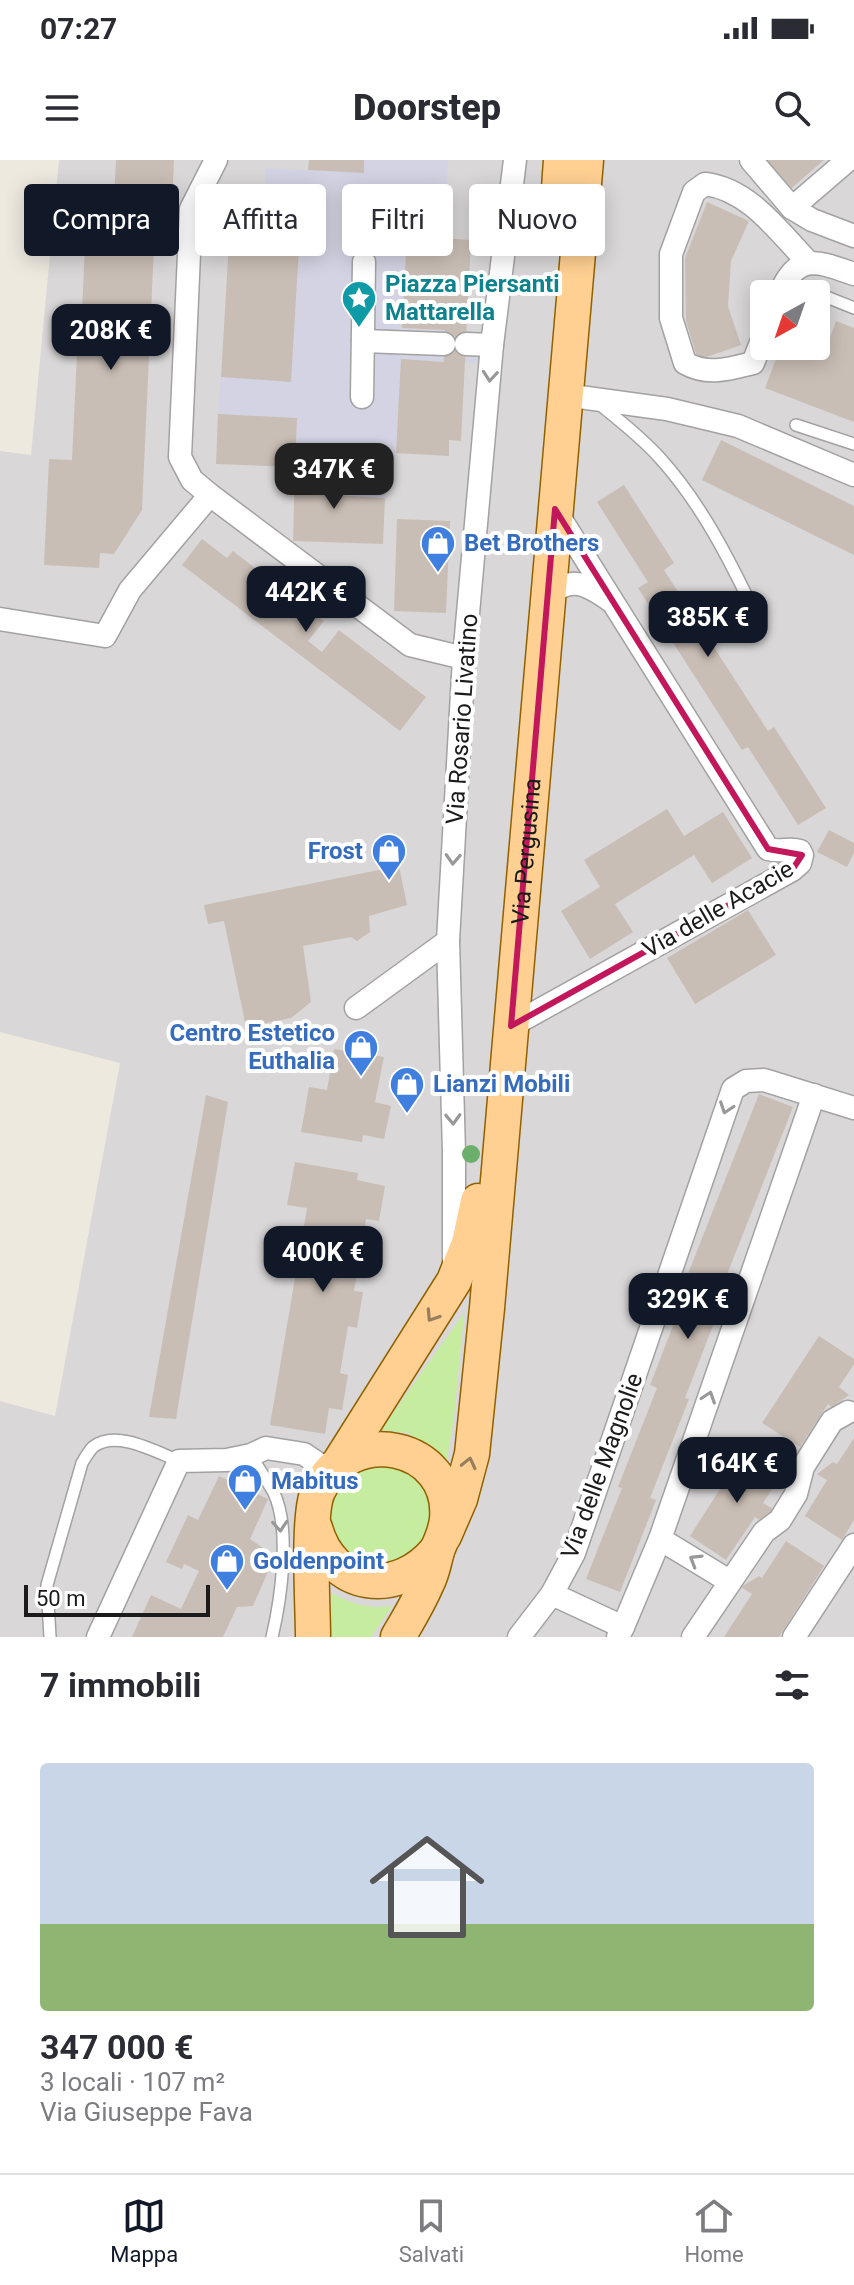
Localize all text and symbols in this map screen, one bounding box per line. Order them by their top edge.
text: 07:27 [40,11,117,46]
icon: menu [40,86,84,130]
icon: search [770,86,814,130]
text: Doorstep [353,87,501,129]
chip: Compra [24,184,179,256]
chip: Affitta [195,184,326,256]
chip: Filtri [342,184,453,256]
chip: Nuovo [469,184,605,256]
place label: Piazza Piersanti Mattarella [385,270,560,326]
place icon: Piazza Piersanti Mattarella [340,279,378,329]
north arrow [750,280,830,360]
map controls [750,280,830,360]
pin: 208K € [46,304,176,372]
text: 208K € [70,315,152,345]
one-way arrow [481,370,498,383]
pin: 347K € [269,443,399,511]
text: 347K € [293,454,375,484]
shop icon: Bet Brothers [419,524,457,574]
place label: Bet Brothers [464,529,599,557]
pin: 442K € [241,566,371,634]
text: 442K € [265,577,347,607]
pin: 385K € [643,591,773,659]
text: 385K € [667,602,749,632]
street label: Via Rosario Livatino [441,613,483,825]
street label: Via Pergusina [506,777,547,926]
shop icon: Frost [370,832,408,882]
place label: Frost [308,837,363,865]
one-way arrow [444,853,461,866]
street label: Via delle Acacie [638,855,798,963]
place label: Centro Estetico Euthalia [169,1019,335,1075]
shop icon: Centro Estetico Euthalia [342,1028,380,1078]
shop icon: Lianzi Mobili [388,1065,426,1115]
place label: Lianzi Mobili [433,1070,570,1098]
one-way arrow [720,1100,736,1114]
one-way arrow [444,1113,462,1126]
pin: 400K € [258,1226,388,1294]
text: 400K € [282,1237,364,1267]
pin: 329K € [623,1273,753,1341]
text: 329K € [647,1284,729,1314]
one-way arrow [426,1308,441,1322]
street label: Via delle Magnolie [555,1369,649,1563]
one-way arrow [700,1390,716,1404]
pin: 164K € [672,1437,802,1505]
text: 164K € [696,1448,778,1478]
one-way arrow [460,1456,477,1470]
shop icon: Mabitus [226,1462,264,1512]
place label: Mabitus [271,1467,359,1495]
one-way arrow [271,1520,288,1533]
shop icon: Goldenpoint [208,1542,246,1592]
place label: Goldenpoint [253,1547,384,1575]
one-way arrow [689,1554,704,1570]
scale bar [24,1581,210,1617]
text: 50 m [36,1586,85,1611]
icon: filters [770,1663,814,1707]
text: 7 immobili [40,1665,201,1705]
icon: home [355,1815,499,1959]
text: 347 000 € [40,2027,193,2067]
text: 3 locali · 107 m² [40,2067,225,2097]
text: Via Giuseppe Fava [40,2097,253,2127]
tab: Mappa [110,2194,178,2267]
tab: Salvati [399,2194,464,2267]
tab: Home [685,2194,744,2267]

